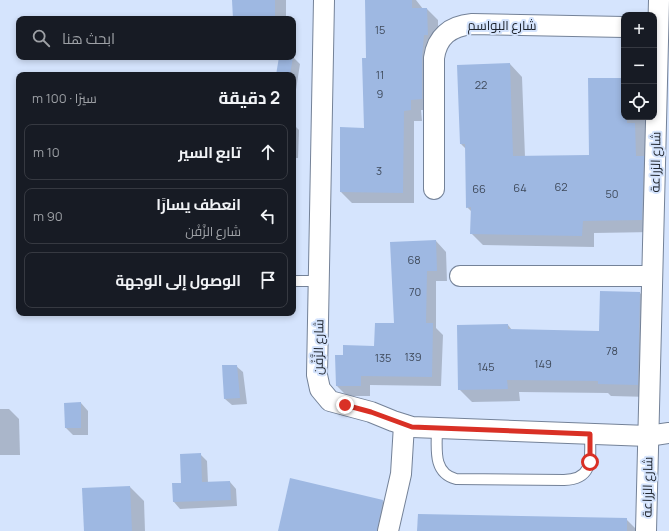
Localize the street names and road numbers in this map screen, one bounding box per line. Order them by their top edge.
street label: شارع البواسم [467,16,537,35]
street label: شارع الزراعة [645,131,665,193]
street label: شارع الزَّفْن [309,319,327,375]
street label: شارع الزراعة [637,456,657,518]

